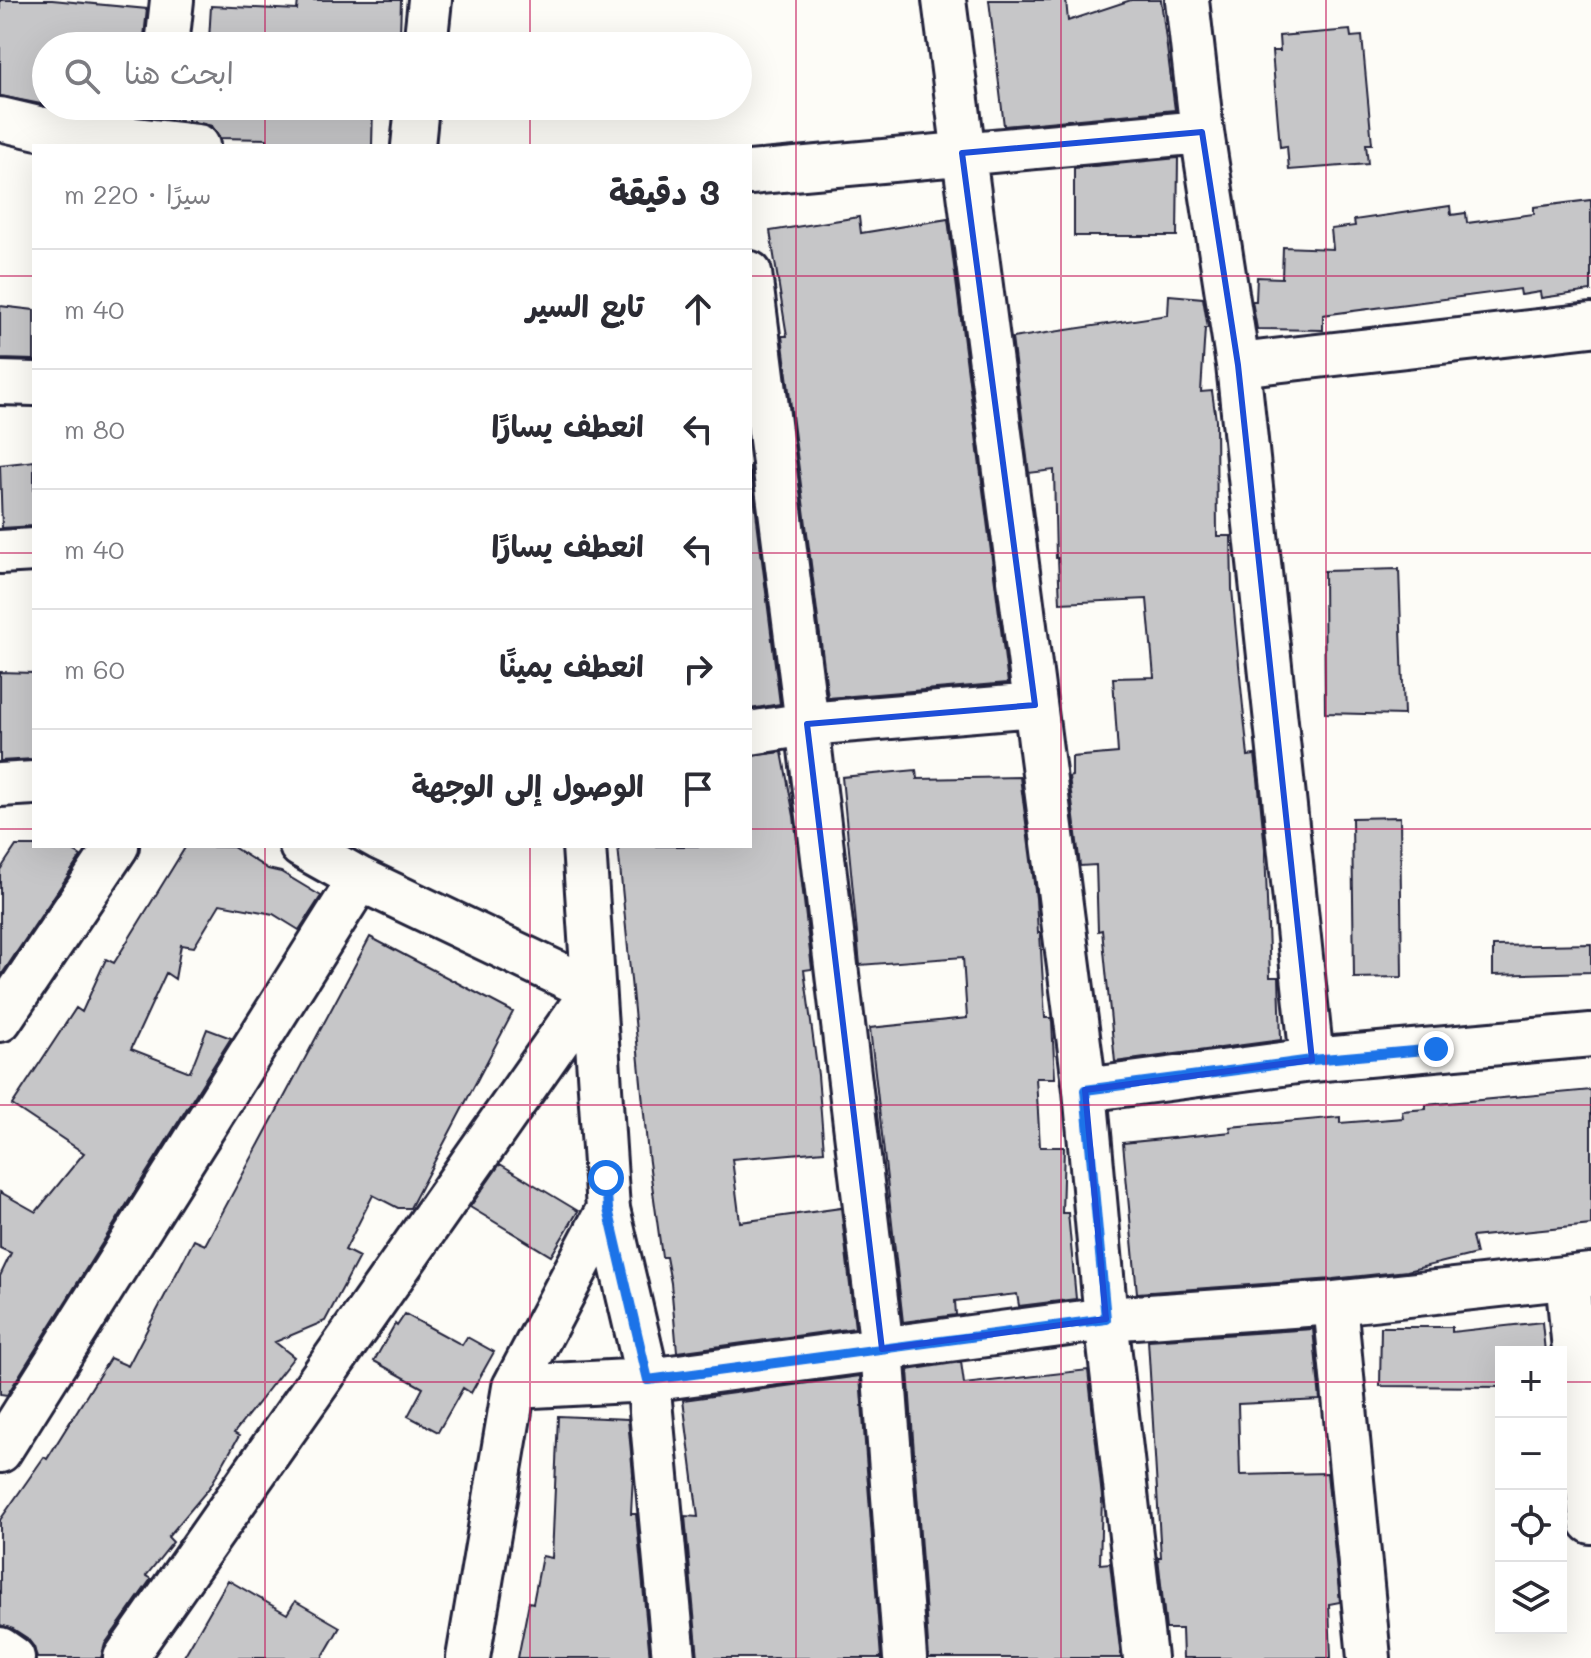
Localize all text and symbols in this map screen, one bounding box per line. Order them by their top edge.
search box [32,32,752,120]
text: ابحث هنا [124,52,234,92]
icon: search [60,54,104,98]
text: 3 دقيقة [609,169,720,214]
text: سيرًا · 220 m [64,177,211,211]
text: تابع السير [526,285,644,325]
icon: ahead [676,287,720,331]
text: 40 m [64,292,124,326]
text: انعطف يسارًا [491,405,644,445]
icon: left [676,407,720,451]
text: 80 m [64,412,125,446]
text: انعطف يسارًا [491,525,644,565]
icon: left [676,527,720,571]
text: 40 m [64,532,124,566]
text: انعطف يمينًا [499,645,644,685]
icon: right [676,647,720,691]
text: 60 m [64,652,125,686]
text: الوصول إلى الوجهة [411,765,644,805]
icon: arrive [676,767,720,811]
route end [1418,1031,1454,1067]
route start [588,1160,624,1196]
map controls [1495,1346,1567,1634]
button: + [1495,1346,1567,1418]
button: − [1495,1418,1567,1490]
button: locate [1495,1490,1567,1562]
button: layers [1495,1562,1567,1634]

